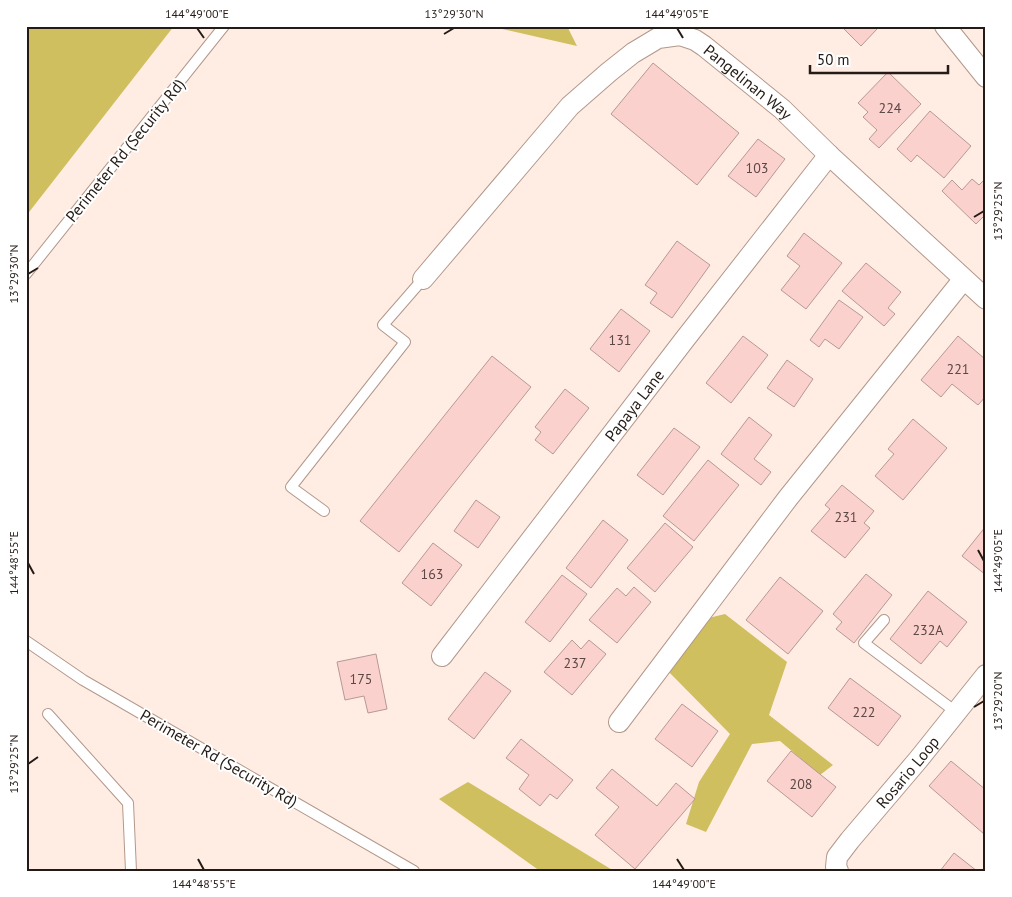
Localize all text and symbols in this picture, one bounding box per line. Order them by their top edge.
text: 144°49'00"E [165,6,229,21]
text: 13°29'30"N [424,6,484,21]
text: 144°49'05"E [645,6,709,21]
street label: Pangelinan Way [700,40,797,124]
scale bar [810,42,947,74]
text: 50 m [817,50,850,69]
street label: Perimeter Rd (Security Rd) [61,74,189,226]
house number: 224 [879,99,902,117]
house number: 103 [746,159,768,177]
text: 13°29'25"N [990,181,1005,241]
text: 13°29'30"N [6,244,21,304]
house number: 131 [609,331,631,349]
house number: 221 [947,360,969,378]
street label: Papaya Lane [600,365,668,445]
house number: 231 [835,508,857,526]
text: 144°49'05"E [990,529,1005,593]
text: 144°48'55"E [6,531,21,595]
house number: 163 [421,565,443,583]
house number: 232A [912,621,944,639]
house number: 237 [564,654,586,672]
house number: 175 [350,670,372,688]
text: 13°29'20"N [990,671,1005,731]
house number: 222 [853,703,875,721]
street label: Perimeter Rd (Security Rd) [137,705,301,811]
street label: Rosario Loop [872,732,943,812]
text: 13°29'25"N [6,734,21,794]
house number: 208 [790,775,812,793]
text: 144°48'55"E [172,876,236,891]
text: 144°49'00"E [652,876,716,891]

